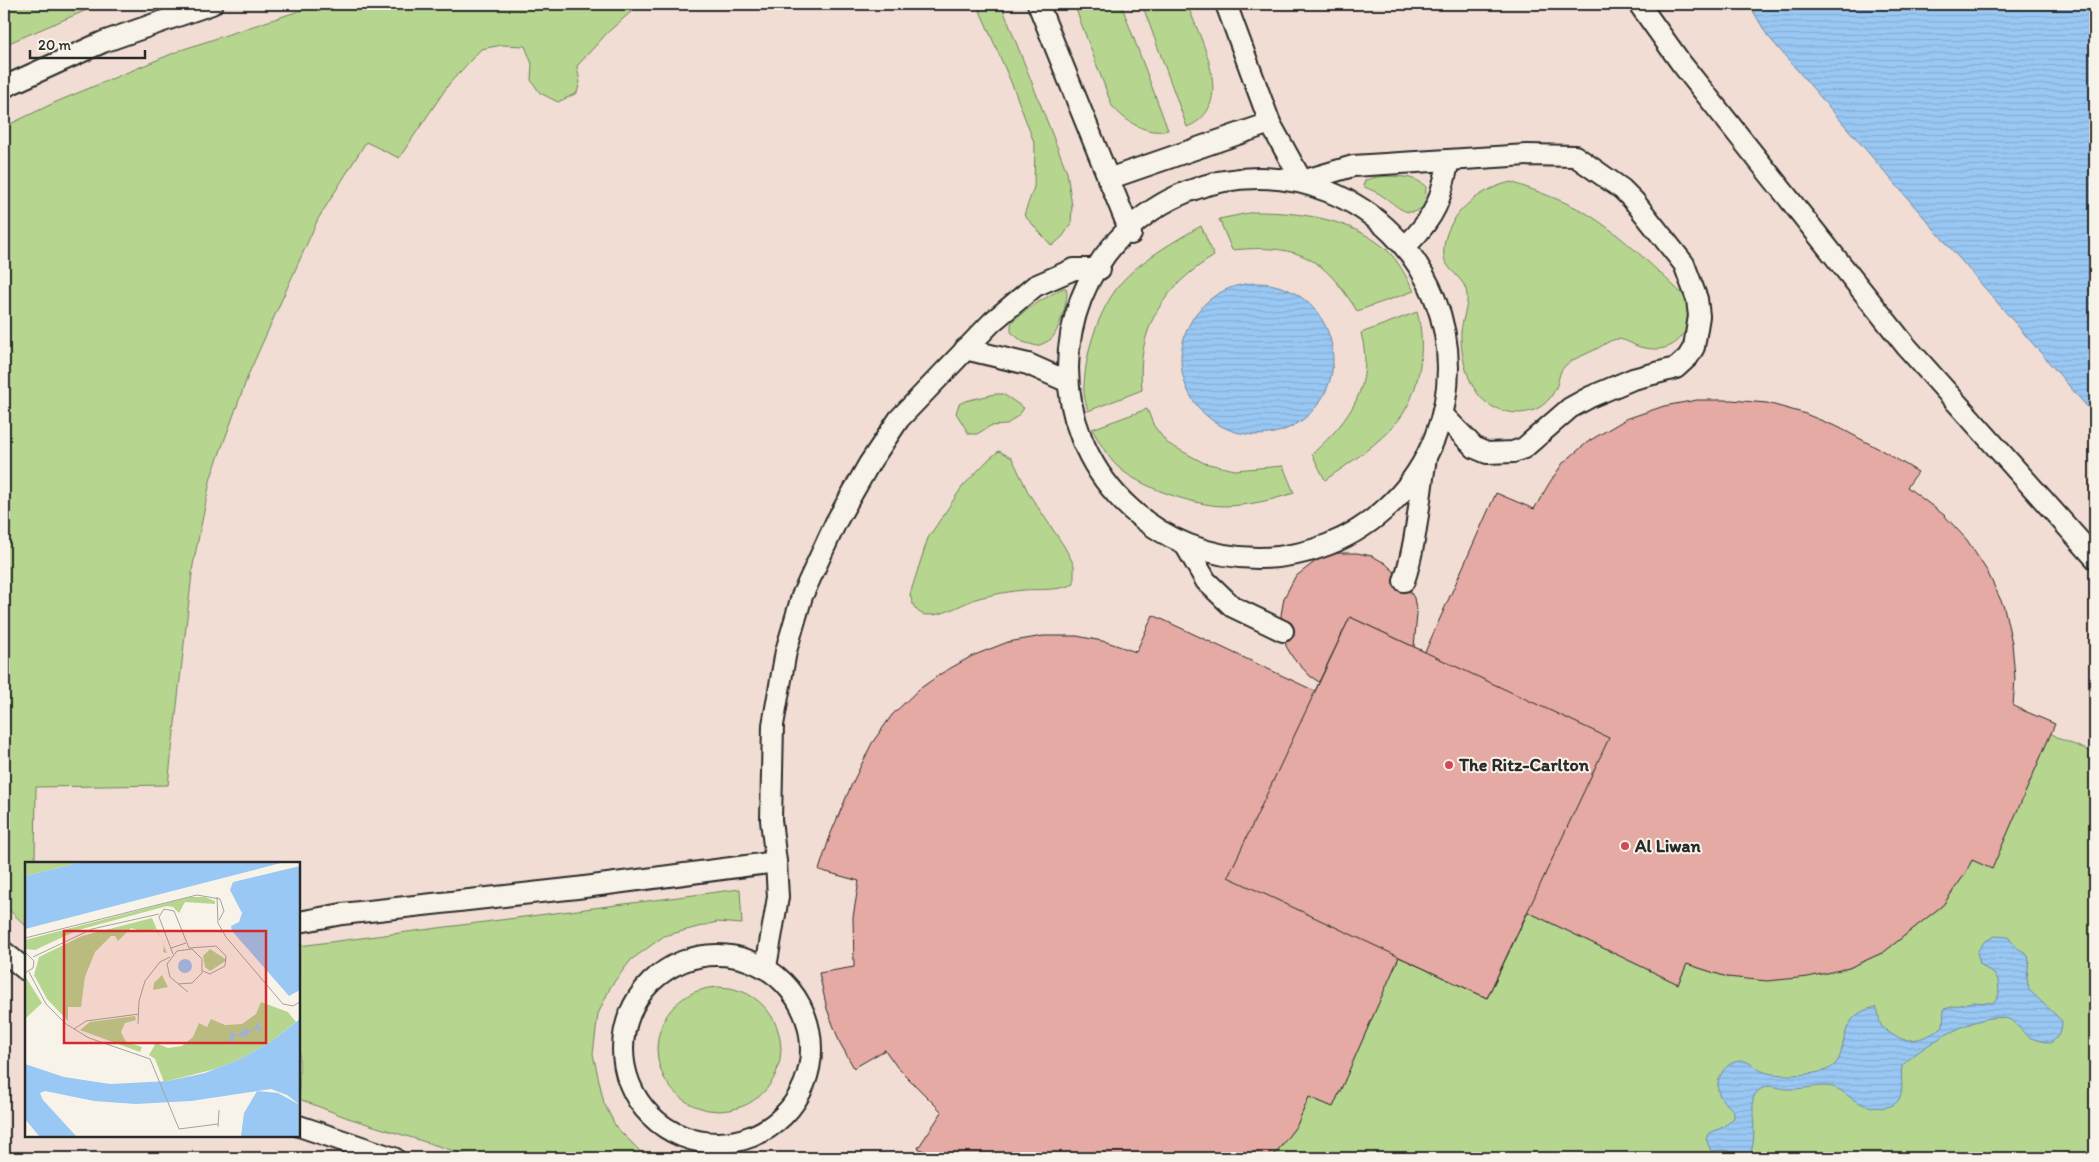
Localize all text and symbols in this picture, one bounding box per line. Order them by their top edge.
scale bar [30,28,145,60]
text: 20 m [38,36,72,54]
place label: The Ritz-Carlton [1458,754,1590,776]
marker: The Ritz-Carlton [1443,759,1455,771]
place label: Al Liwan [1634,835,1701,857]
marker: Al Liwan [1619,840,1631,852]
inset map [25,862,300,1137]

